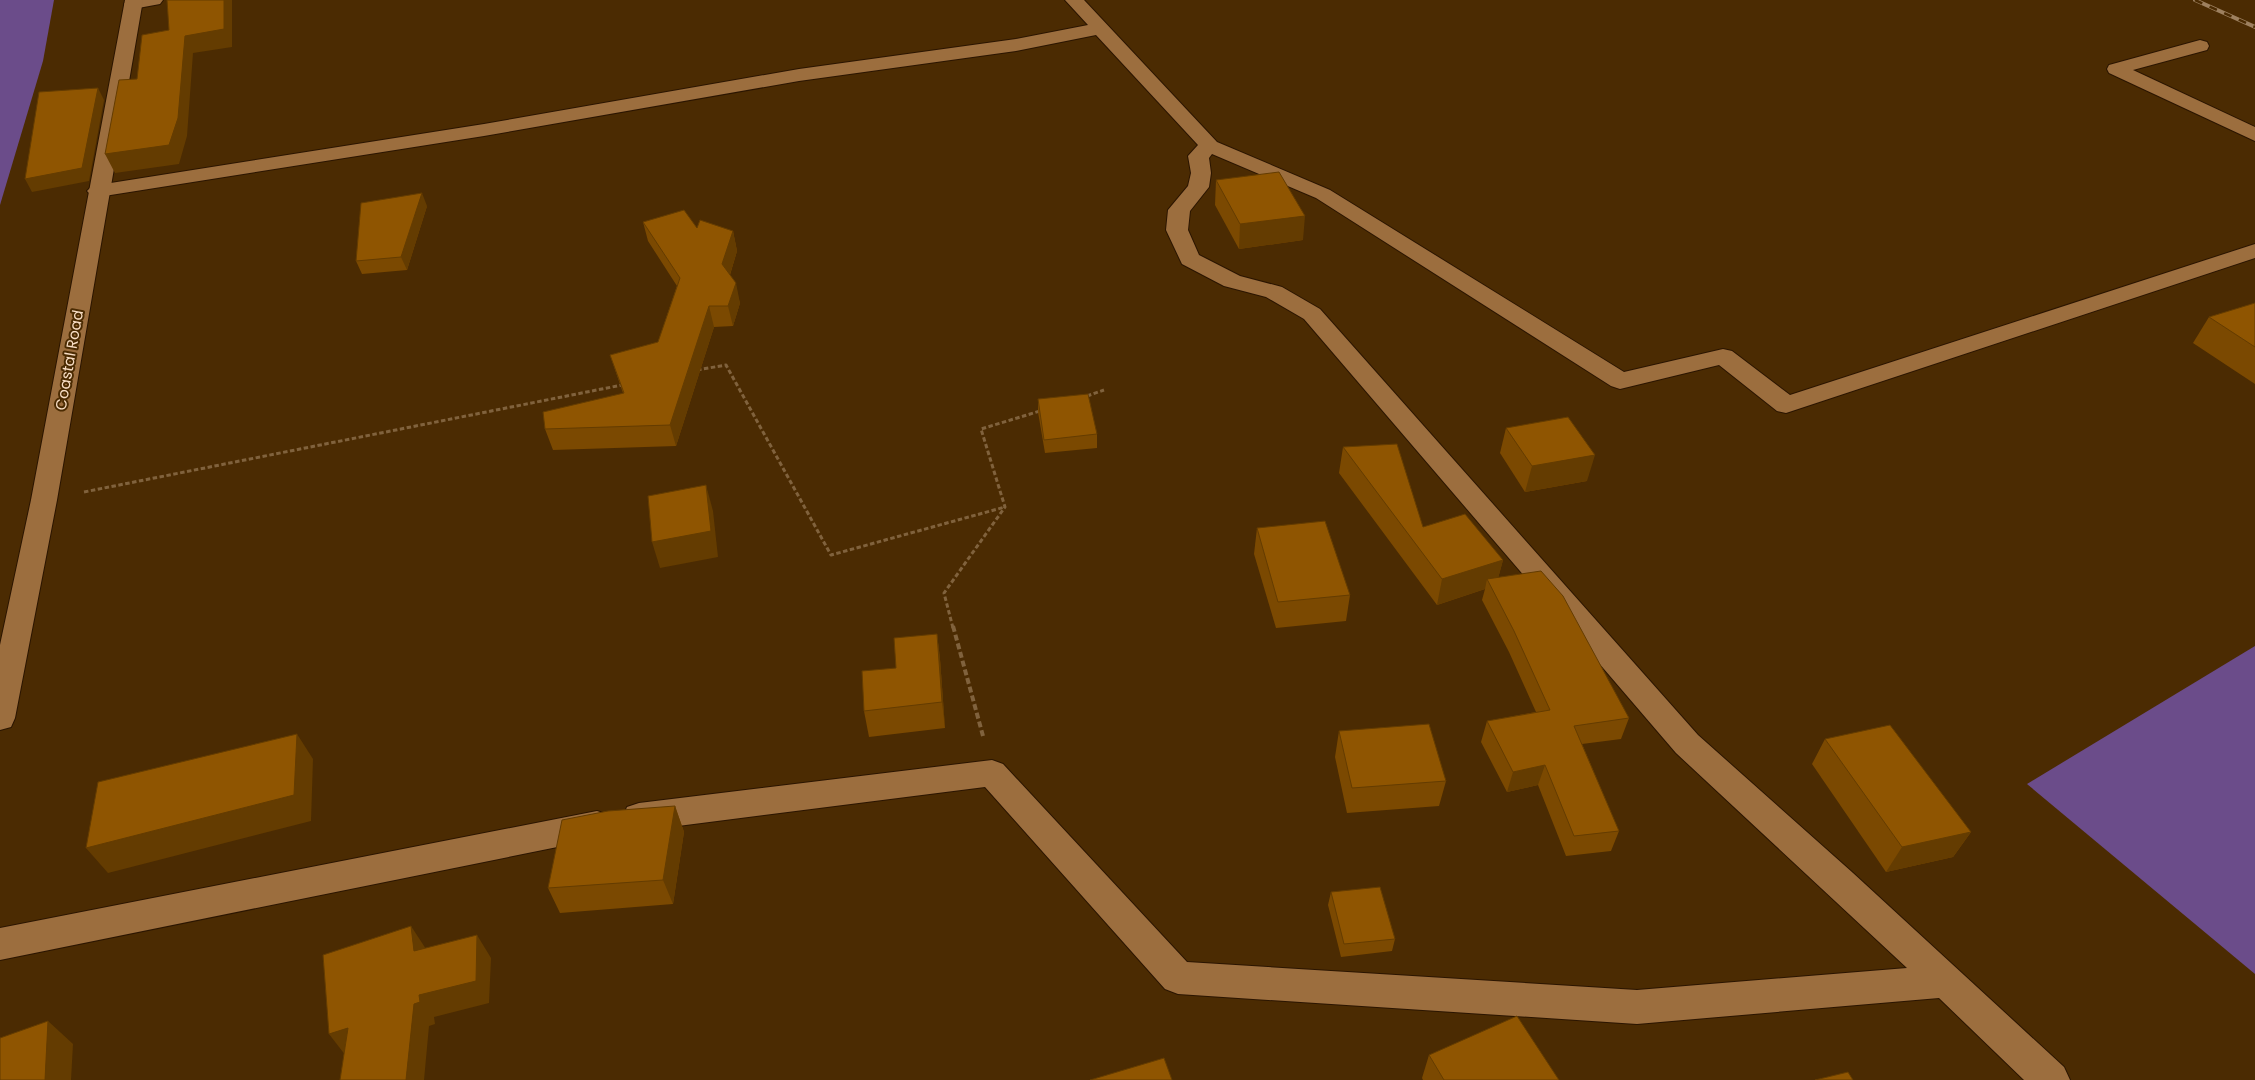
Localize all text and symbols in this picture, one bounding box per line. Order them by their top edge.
street label: Coastal Road [50,308,88,412]

